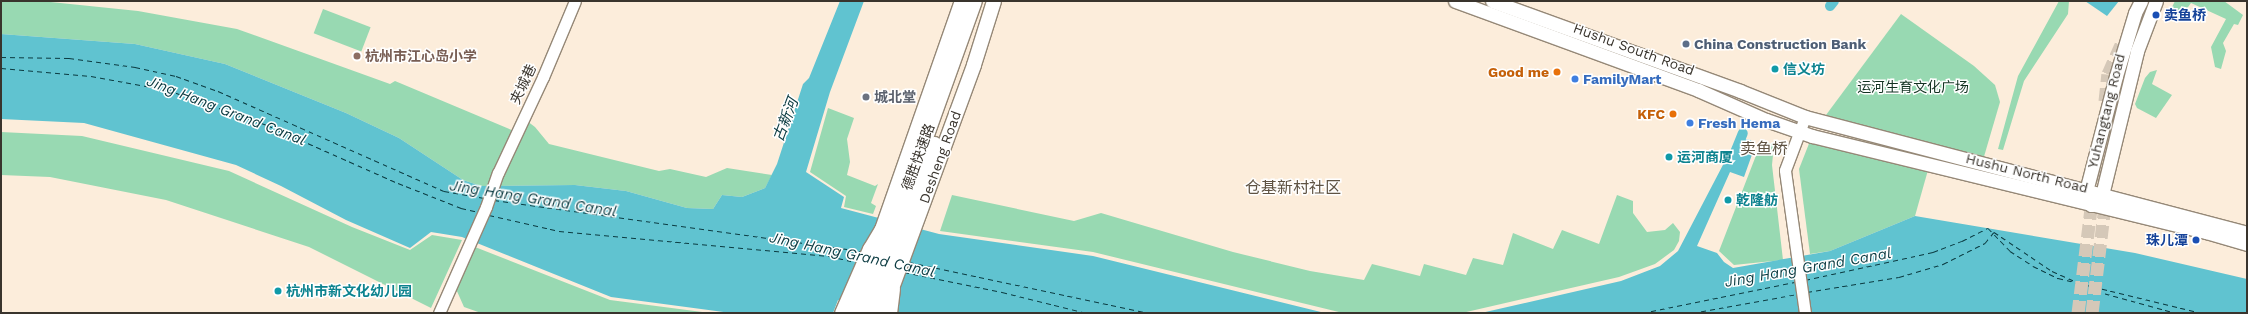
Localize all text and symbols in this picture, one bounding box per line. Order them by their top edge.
place label: 卖鱼桥 [2164,7,2206,23]
marker: 卖鱼桥 [2151,10,2161,20]
street label: Hushu South Road [1571,19,1697,79]
place label: China Construction Bank [1694,36,1866,52]
marker: China Construction Bank [1681,39,1691,49]
place label: 杭州市江心岛小学 [365,48,477,64]
marker: 杭州市江心岛小学 [352,51,362,61]
street label: Yuhangtang Road [2084,52,2128,170]
street label: 夹城巷 [507,61,539,107]
place label: 信义坊 [1783,61,1825,77]
place label: Good me [1488,64,1549,80]
marker: 信义坊 [1770,64,1780,74]
marker: Good me [1552,67,1562,77]
place label: FamilyMart [1583,71,1661,87]
water label: Jing Hang Grand Canal [144,72,308,150]
marker: FamilyMart [1570,74,1580,84]
park label: 运河生育文化广场 [1857,79,1969,95]
place label: 城北堂 [874,89,916,105]
marker: 城北堂 [861,92,871,102]
water label: 古新河 [770,96,802,144]
place label: KFC [1637,106,1665,122]
street label: Desheng Road [915,108,965,206]
marker: KFC [1668,109,1678,119]
place label: Fresh Hema [1698,115,1780,131]
marker: Fresh Hema [1685,118,1695,128]
street label: 德胜快速路 [898,121,938,193]
district label: 卖鱼桥 [1740,139,1788,159]
place label: 运河商厦 [1677,149,1733,165]
street label: Hushu North Road [1964,150,2090,196]
marker: 运河商厦 [1664,152,1674,162]
water label: Jing Hang Grand Canal [448,177,618,221]
district label: 仓基新村社区 [1245,178,1341,198]
place label: 乾隆舫 [1736,192,1778,208]
marker: 乾隆舫 [1723,195,1733,205]
water label: Jing Hang Grand Canal [767,229,937,281]
place label: 珠儿潭 [2146,232,2188,248]
marker: 珠儿潭 [2191,235,2201,245]
water label: Jing Hang Grand Canal [1723,244,1893,292]
place label: 杭州市新文化幼儿园 [286,283,412,299]
marker: 杭州市新文化幼儿园 [273,286,283,296]

